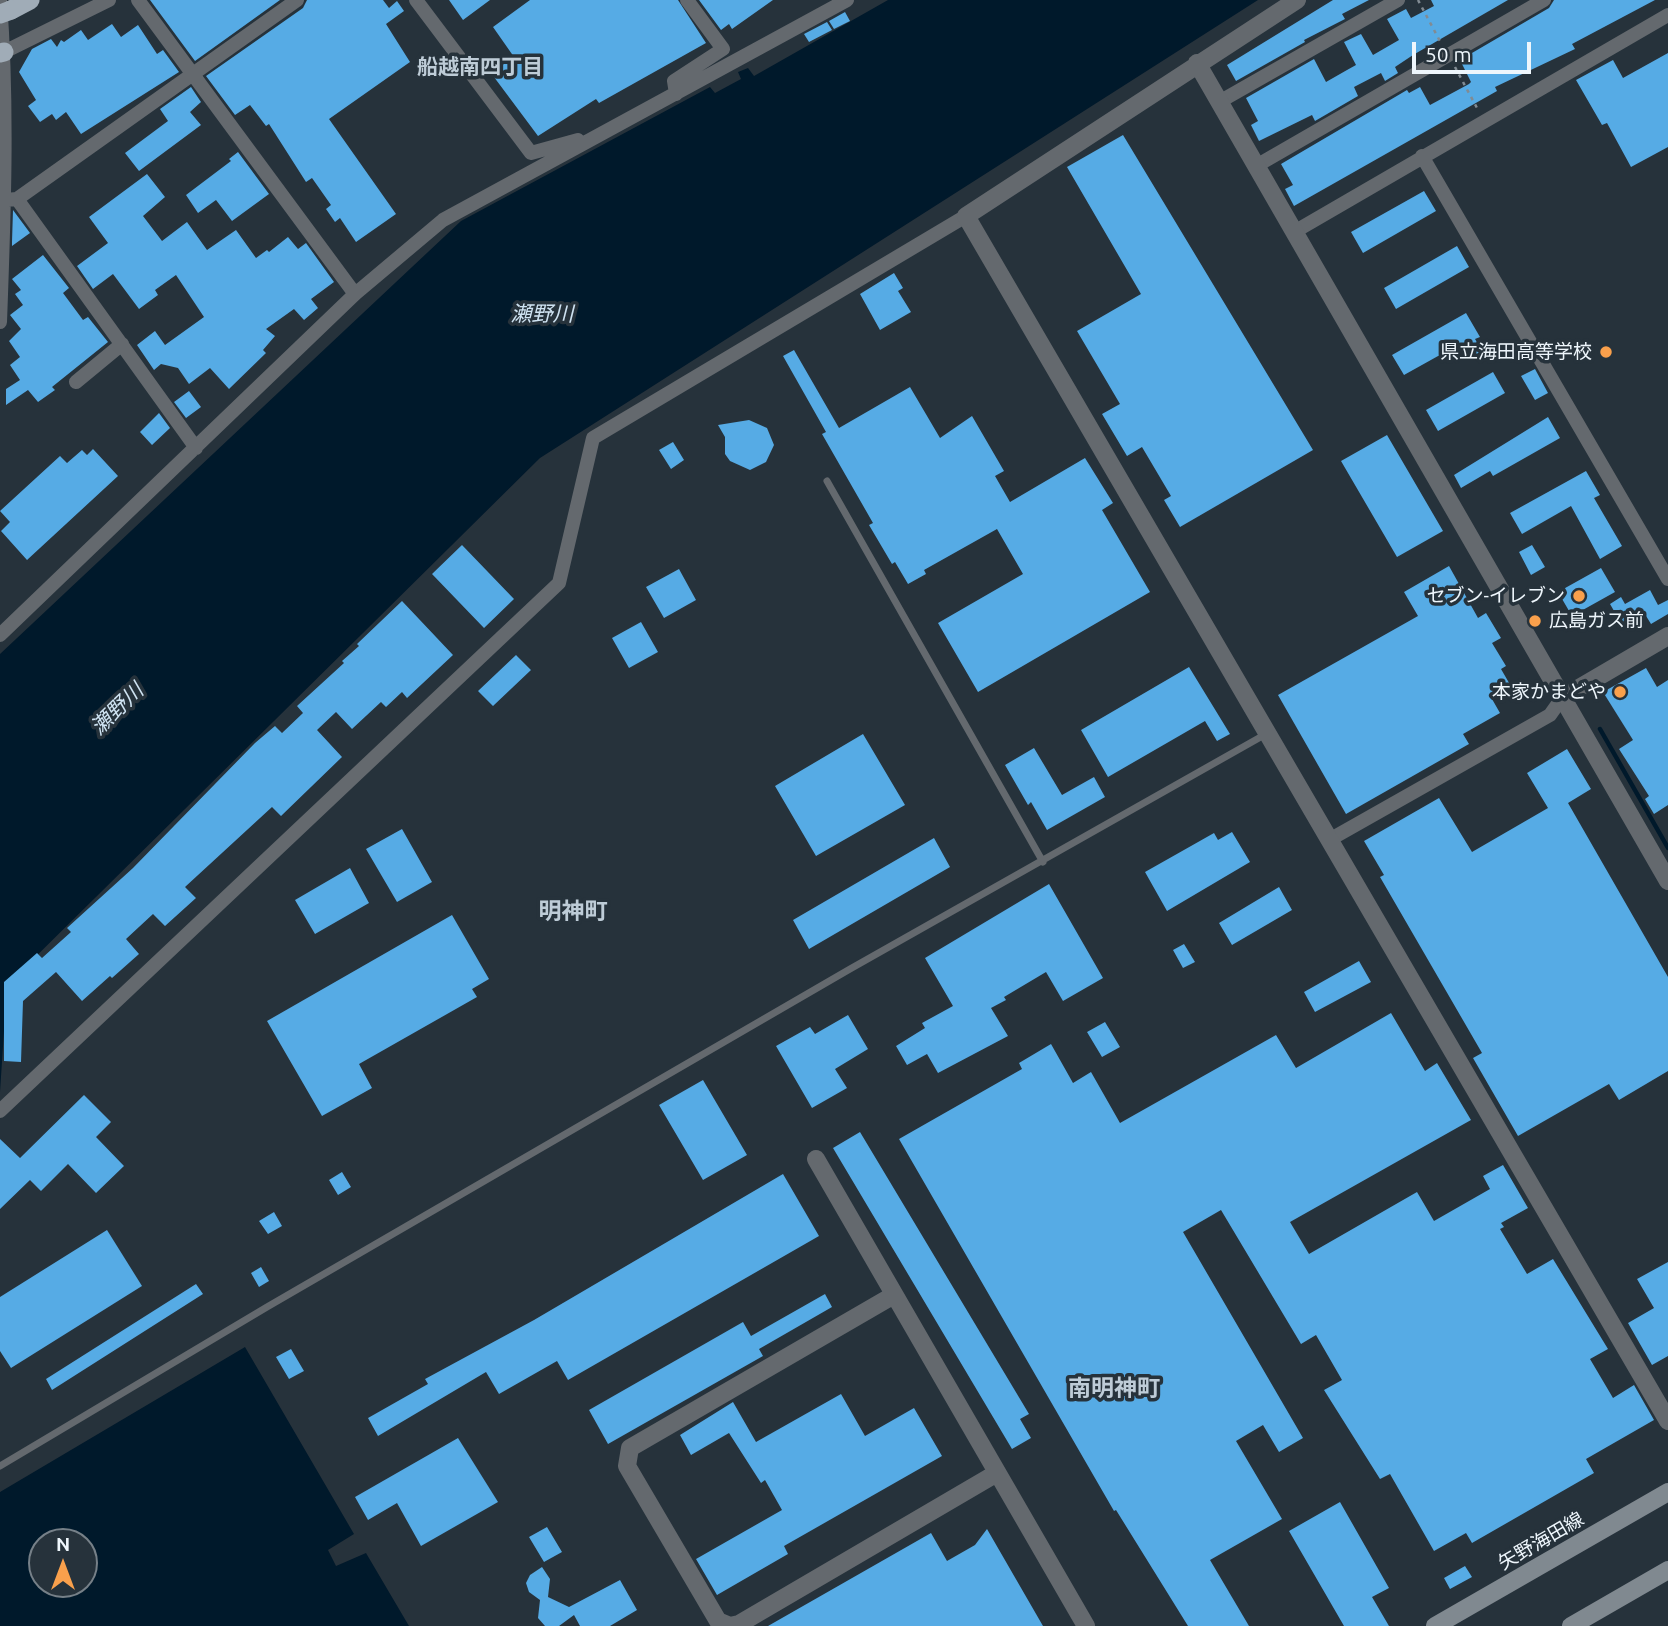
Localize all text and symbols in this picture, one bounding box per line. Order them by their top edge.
scale bar [1416,28,1535,72]
text: 50 m [1425,42,1472,66]
district label: 船越南四丁目 [417,54,543,80]
water label: 瀬野川 [511,301,573,327]
place label: 県立海田高等学校 [1440,341,1592,363]
marker: 県立海田高等学校 [1598,344,1614,360]
place label: セブン-イレブン [1427,585,1565,607]
marker: セブン-イレブン [1571,588,1587,604]
place label: 広島ガス前 [1549,610,1644,632]
marker: 広島ガス前 [1527,613,1543,629]
water label: 瀬野川 [86,678,148,740]
place label: 本家かまどや [1492,681,1606,703]
marker: 本家かまどや [1612,684,1628,700]
district label: 明神町 [539,897,607,925]
district label: 南明神町 [1068,1374,1160,1402]
street label: 矢野海田線 [1494,1507,1588,1575]
north arrow [28,1528,98,1598]
text: N [56,1533,70,1555]

